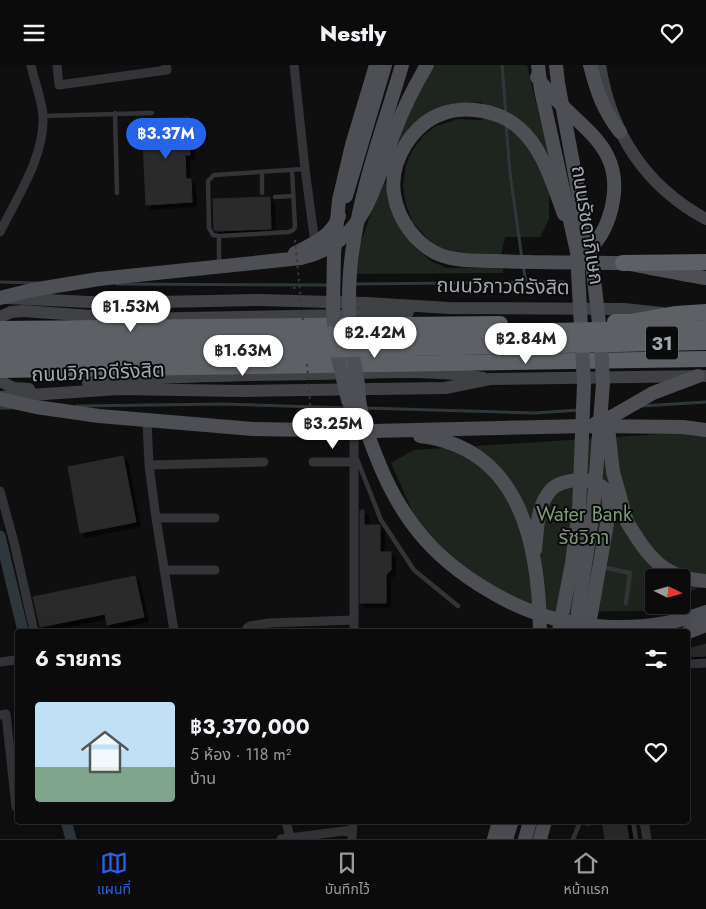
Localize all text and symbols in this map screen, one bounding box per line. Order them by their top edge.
text: Nestly [320,17,386,49]
icon: menu [20,19,48,47]
icon: heart [658,19,686,47]
pin: ฿3.37M [125,117,207,160]
text: ฿3.37M [137,122,195,145]
street label: ถนนรัชดาภิเษก [564,163,611,287]
street label: ถนนวิภาวดีรังสิต [436,271,570,302]
pin: ฿1.53M [90,291,172,333]
text: ฿1.53M [102,295,160,318]
pin: ฿2.42M [334,317,416,359]
text: ฿2.42M [345,321,405,344]
pin: ฿2.84M [485,323,567,365]
text: ฿2.84M [496,327,556,350]
road number: 31 [646,327,678,359]
pin: ฿1.63M [202,335,284,377]
text: ฿1.63M [214,339,272,362]
street label: ถนนวิภาวดีรังสิต [31,356,165,389]
pin: ฿3.25M [292,407,374,450]
text: ฿3.25M [303,412,363,435]
park label: Water Bank รัชวิภา [536,500,632,552]
north arrow [645,569,690,614]
map controls [645,569,690,614]
text: 6 รายการ [35,644,122,674]
icon: filters [642,645,670,673]
text: ฿3,370,000 [190,712,310,742]
icon: home [75,722,135,782]
icon: heart [642,738,670,766]
text: 5 ห้อง · 118 m² [190,743,291,766]
text: บ้าน [190,767,216,790]
tab: แผนที่ [97,849,131,900]
tab: บันทึกไว้ [325,849,370,900]
tab: หน้าแรก [564,849,609,900]

